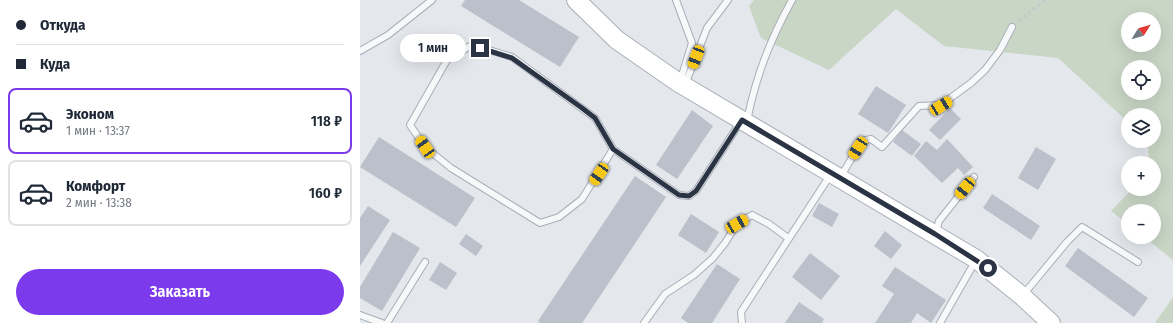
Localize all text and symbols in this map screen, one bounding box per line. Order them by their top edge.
north arrow [1121,12,1161,52]
map controls [1121,12,1161,244]
text: Откуда [40,16,85,34]
callout: 1 мин [400,34,466,62]
route end [471,39,489,57]
text: 1 мин [418,40,448,55]
car [686,44,706,70]
text: Куда [40,55,70,73]
button: locate [1121,60,1161,100]
car [928,95,954,117]
icon: car [18,103,54,139]
text: Эконом [66,105,114,123]
button: layers [1121,108,1161,148]
text: 118 ₽ [311,112,342,130]
text: 1 мин · 13:37 [66,123,130,138]
car [413,134,437,160]
car [846,135,870,161]
button: + [1121,156,1161,196]
car [587,161,611,187]
icon: car [18,175,54,211]
car [953,175,977,201]
text: Комфорт [66,177,125,195]
text: 160 ₽ [309,184,342,202]
text: 2 мин · 13:38 [66,195,132,210]
button: − [1121,204,1161,244]
car [724,213,750,235]
route start [979,259,997,277]
button: Заказать [16,269,344,315]

